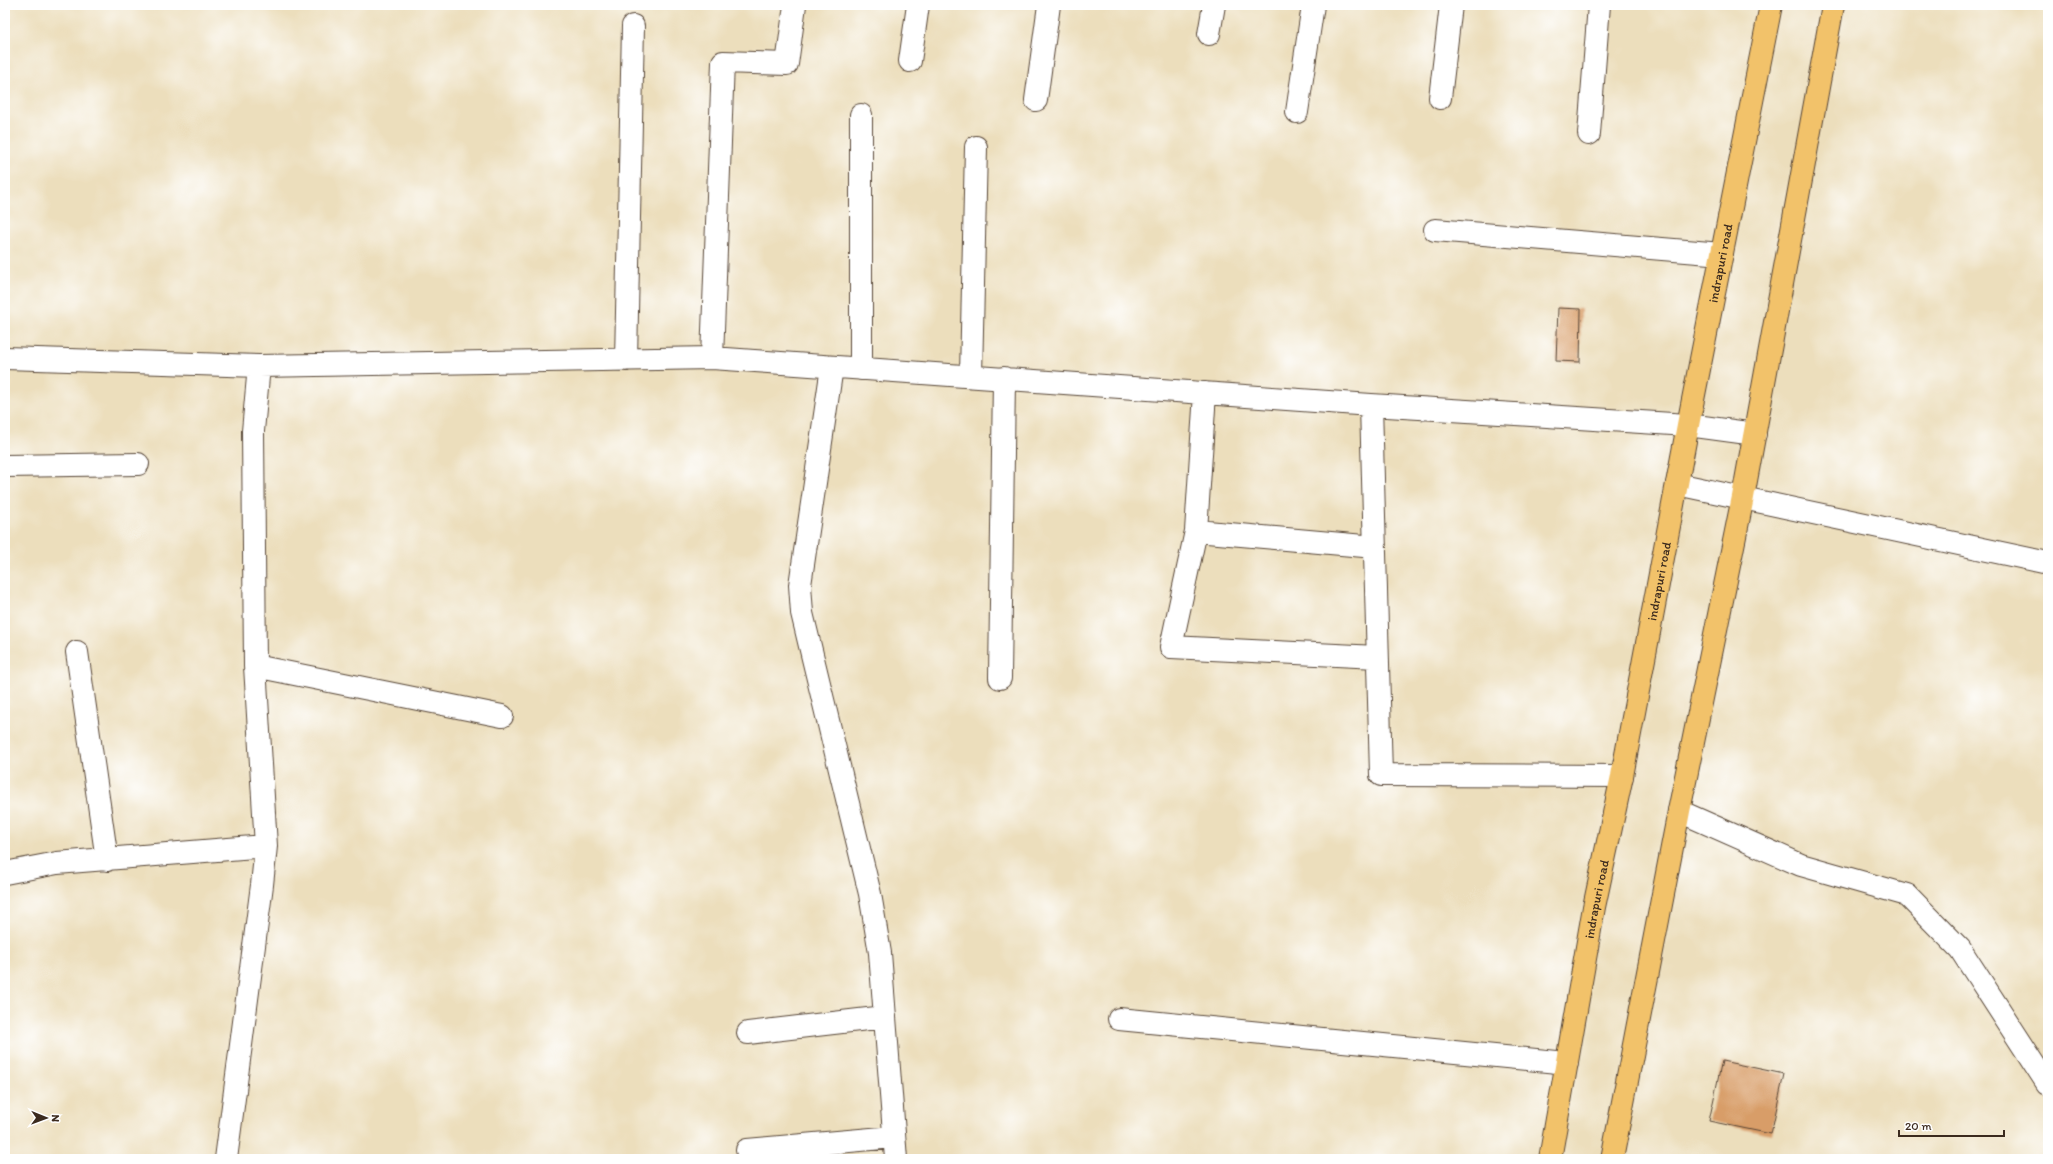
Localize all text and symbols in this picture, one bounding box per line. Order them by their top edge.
street label: indrapuri road [1705,222,1736,304]
street label: indrapuri road [1644,540,1674,622]
street label: indrapuri road [1582,858,1612,940]
north arrow [26,1098,66,1138]
scale bar [1899,1112,2004,1138]
text: N [49,1114,62,1122]
text: 20 m [1905,1119,1932,1133]

